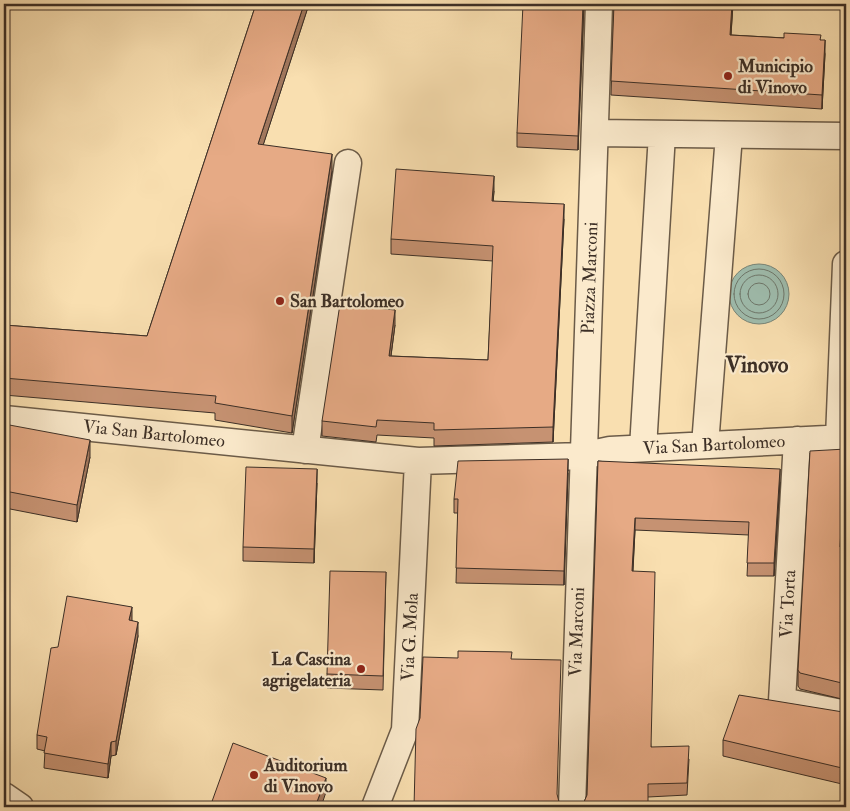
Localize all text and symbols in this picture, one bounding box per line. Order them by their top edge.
place label: Municipio di Vinovo [737,55,813,99]
marker: Municipio di Vinovo [722,70,734,82]
street label: Piazza Marconi [577,221,603,335]
place label: San Bartolomeo [290,290,404,313]
marker: San Bartolomeo [274,295,286,307]
district label: Vinovo [725,351,789,379]
street label: Via San Bartolomeo [82,415,226,453]
street label: Via San Bartolomeo [642,430,786,460]
street label: Via Torta [775,569,801,639]
street label: Via Marconi [564,586,590,677]
street label: Via G. Mola [396,592,424,682]
place label: La Cascina agrigelateria [263,648,352,692]
marker: La Cascina agrigelateria [355,663,367,675]
place label: Auditorium di Vinovo [263,754,348,798]
marker: Auditorium di Vinovo [248,769,260,781]

